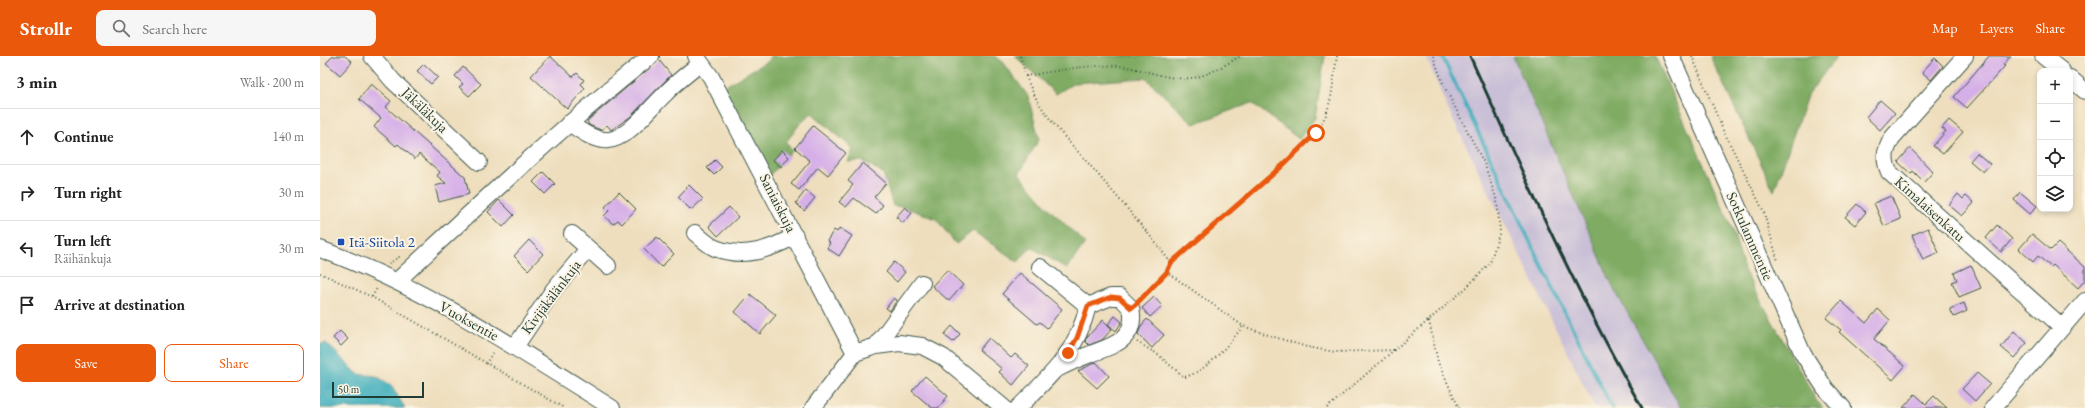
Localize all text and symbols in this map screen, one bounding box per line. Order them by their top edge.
search box [96,10,376,46]
text: Strollr [20,16,72,41]
icon: search [110,17,132,39]
text: Search here [142,19,207,38]
text: Map [1932,19,1957,37]
text: Layers [1979,19,2014,37]
text: Share [2036,19,2065,37]
map controls [2037,68,2073,212]
button: + [2037,68,2073,104]
text: 3 min [16,71,57,93]
text: Walk · 200 m [240,74,304,91]
street label: Jäkäläkuja [396,81,453,137]
button: − [2037,104,2073,140]
route start [1307,124,1325,142]
icon: ahead [16,126,38,148]
text: Continue [54,127,114,146]
text: 140 m [273,128,304,145]
button: locate [2037,140,2073,176]
street label: Saniaiskuja [756,170,801,235]
street label: Kimalaisenkatu [1891,172,1970,246]
button: layers [2037,176,2073,212]
icon: right [16,182,38,204]
text: Turn right [54,183,122,202]
text: 30 m [279,184,304,201]
street label: Sotkulammentie [1722,189,1779,283]
text: Turn left [54,231,111,250]
place label: Itä-Siitola 2 [349,232,416,251]
marker: Itä-Siitola 2 [336,237,346,247]
icon: left [16,238,38,260]
text: 30 m [279,240,304,257]
text: Räihänkuja [54,250,111,267]
street label: Kivijäkälänkuja [516,256,585,338]
icon: arrive [16,294,38,316]
text: Arrive at destination [54,295,185,314]
street label: Vuoksentie [436,296,502,345]
button: Save [16,344,156,382]
button: Share [164,344,304,382]
route end [1059,344,1077,362]
scale bar [332,380,424,399]
text: 50 m [338,382,359,396]

